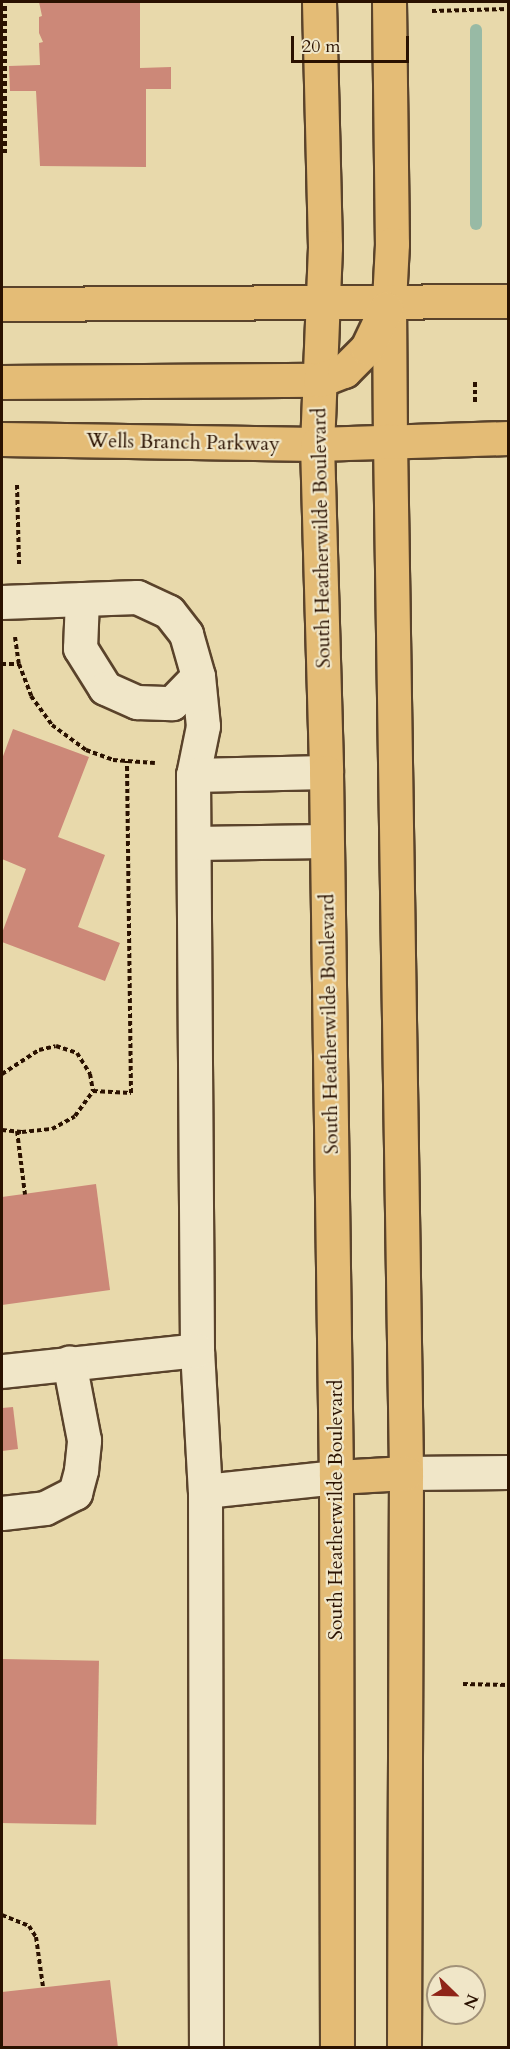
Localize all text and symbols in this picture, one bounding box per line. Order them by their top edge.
scale bar [294,24,412,62]
text: 20 m [302,34,341,59]
street label: South Heatherwilde Boulevard [307,407,335,669]
street label: Wells Branch Parkway [86,428,280,456]
street label: South Heatherwilde Boulevard [315,893,343,1155]
street label: South Heatherwilde Boulevard [323,1380,347,1640]
north arrow [426,1965,486,2025]
text: N [458,1991,484,2012]

